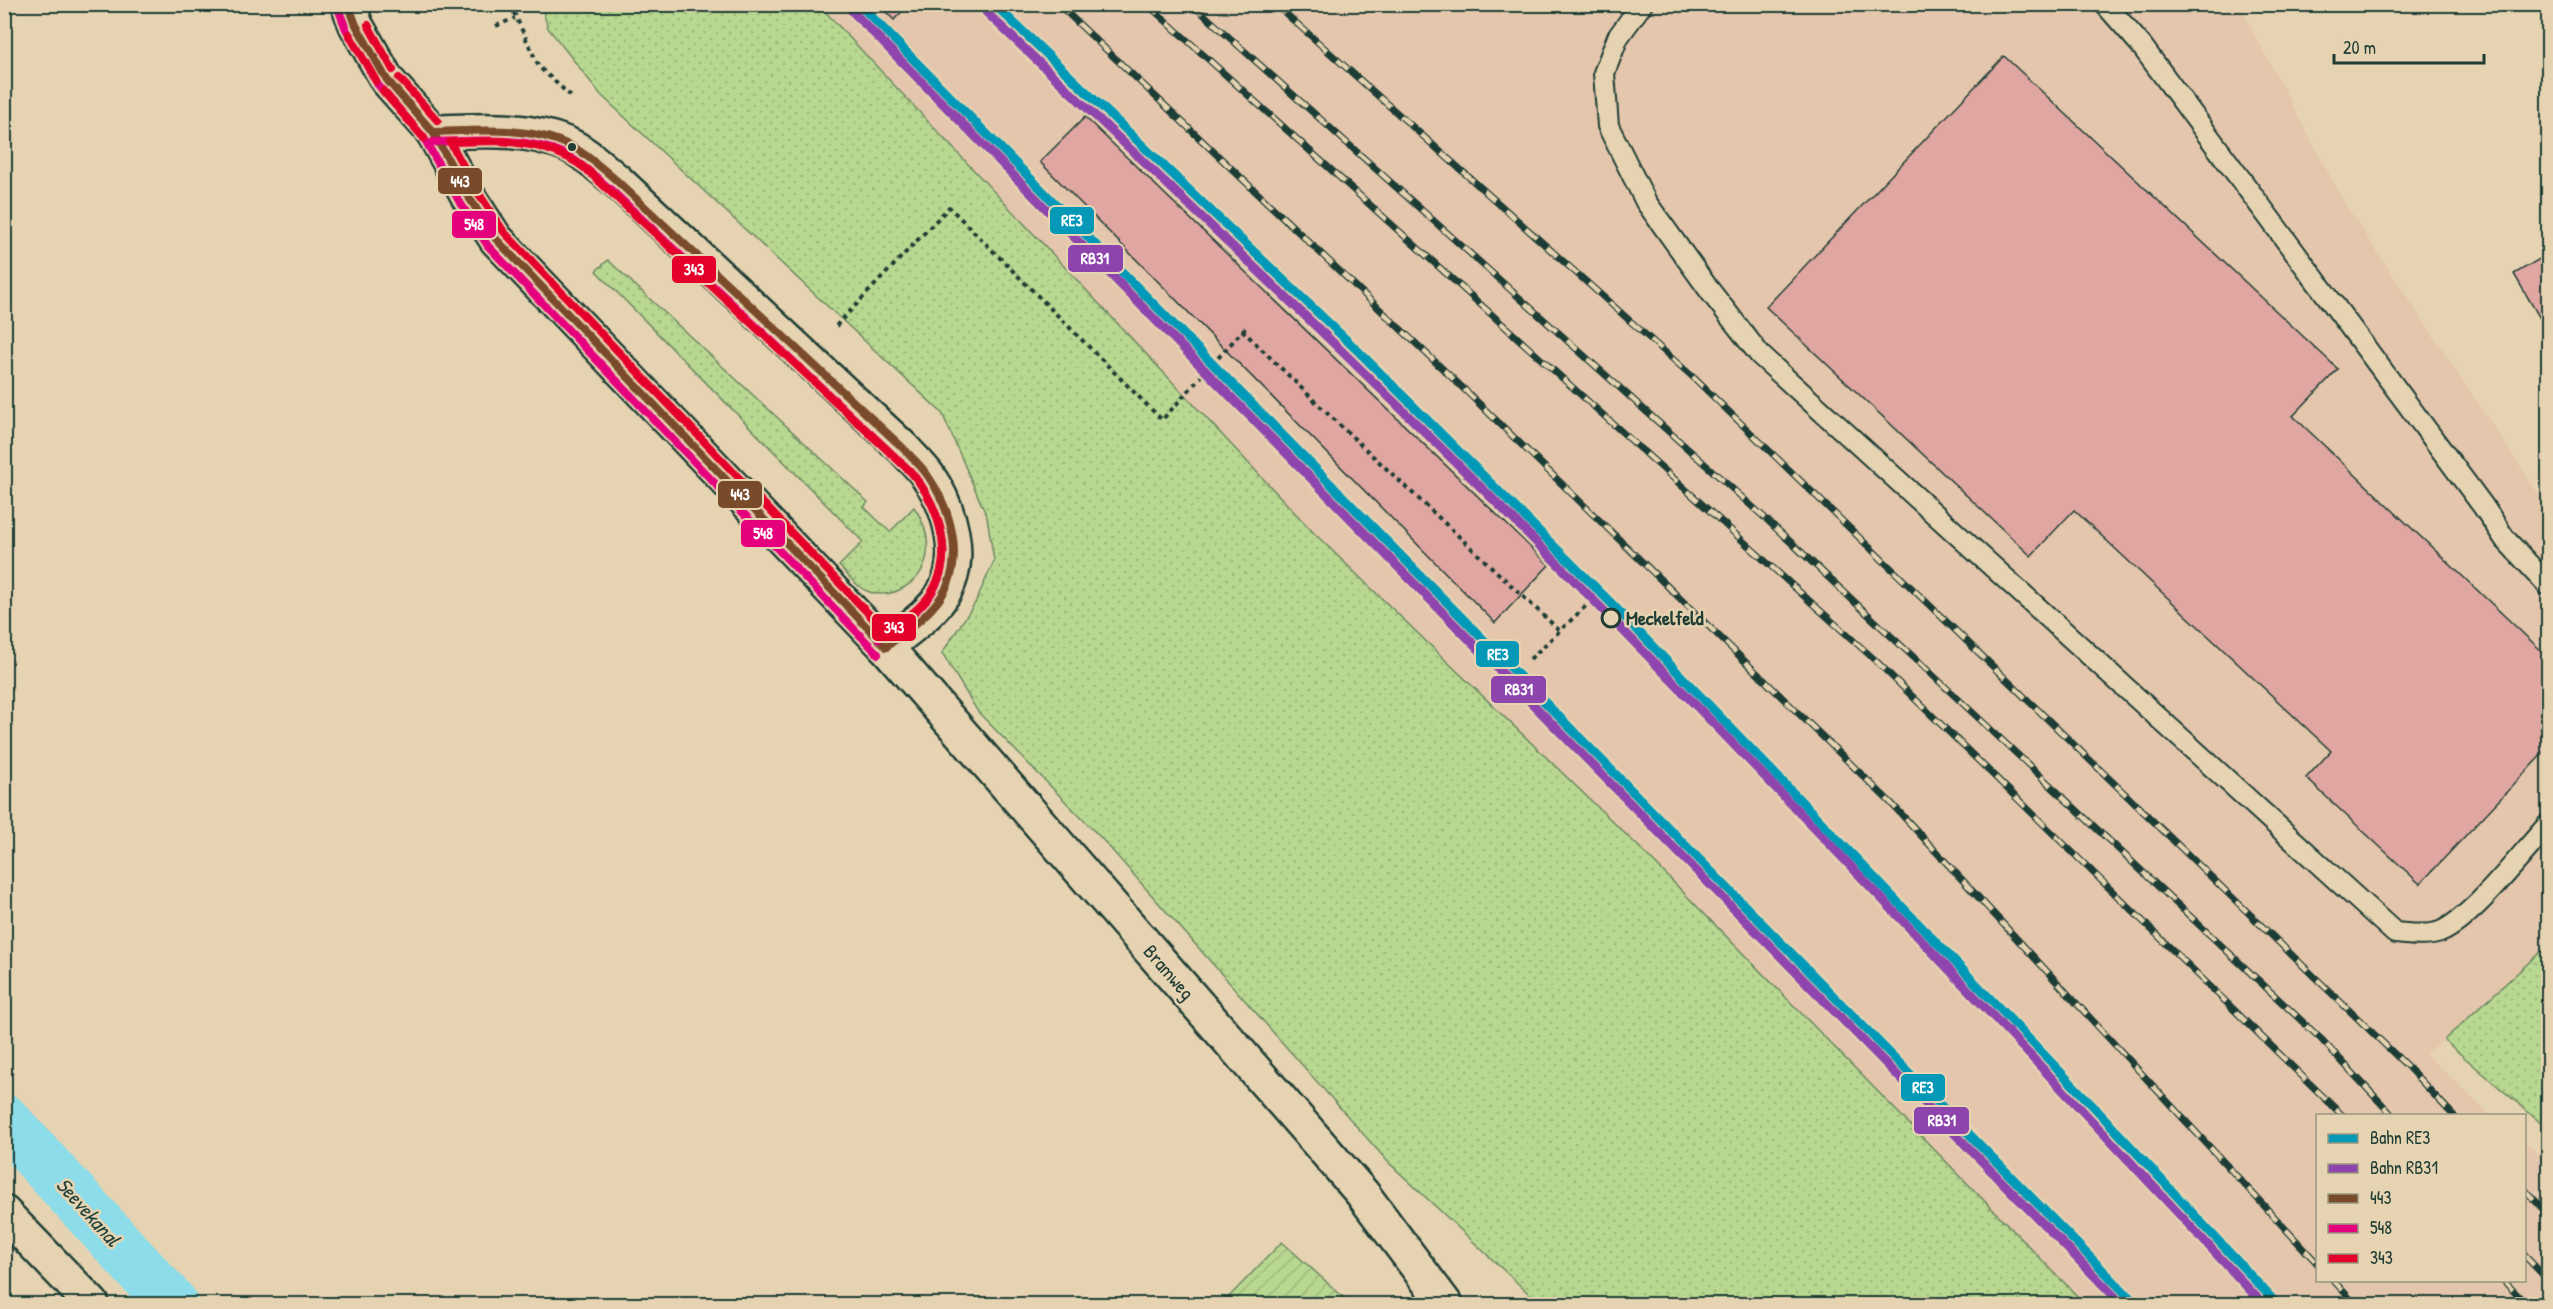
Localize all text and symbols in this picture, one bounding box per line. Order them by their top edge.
scale bar [2334,27,2484,65]
text: 20 m [2343,35,2376,60]
unlabelled marker [566,141,578,153]
line badge: 443 [437,167,483,195]
text: 443 [450,170,470,192]
line badge: RE3 [1049,206,1095,235]
text: RE3 [1061,209,1083,231]
line badge: 548 [451,210,497,239]
text: 548 [464,213,484,235]
line badge: RB31 [1067,244,1124,273]
text: RB31 [1081,247,1109,269]
line badge: 343 [671,255,717,284]
text: 343 [684,258,704,280]
line badge: 443 [717,480,763,509]
text: 443 [730,483,750,505]
line badge: 548 [740,519,786,548]
text: 548 [753,522,773,544]
place label: Meckelfeld [1626,604,1704,631]
marker: Meckelfeld [1601,608,1621,628]
line badge: 343 [871,613,917,642]
text: 343 [884,616,904,638]
line badge: RE3 [1475,640,1520,668]
text: RE3 [1487,643,1509,665]
line badge: RB31 [1490,675,1547,704]
text: RB31 [1505,678,1533,700]
street label: Bramweg [1138,938,1201,1005]
line badge: RE3 [1900,1073,1946,1102]
text: RE3 [1912,1076,1934,1098]
line badge: RB31 [1913,1106,1970,1135]
text: RB31 [1928,1109,1956,1131]
legend [2316,1114,2526,1282]
text: Bahn RE3 [2370,1125,2430,1150]
text: Bahn RB31 [2370,1155,2438,1180]
water label: Seevekanal [50,1171,128,1253]
text: 443 [2370,1185,2392,1210]
text: 548 [2370,1215,2392,1240]
text: 343 [2370,1245,2393,1270]

